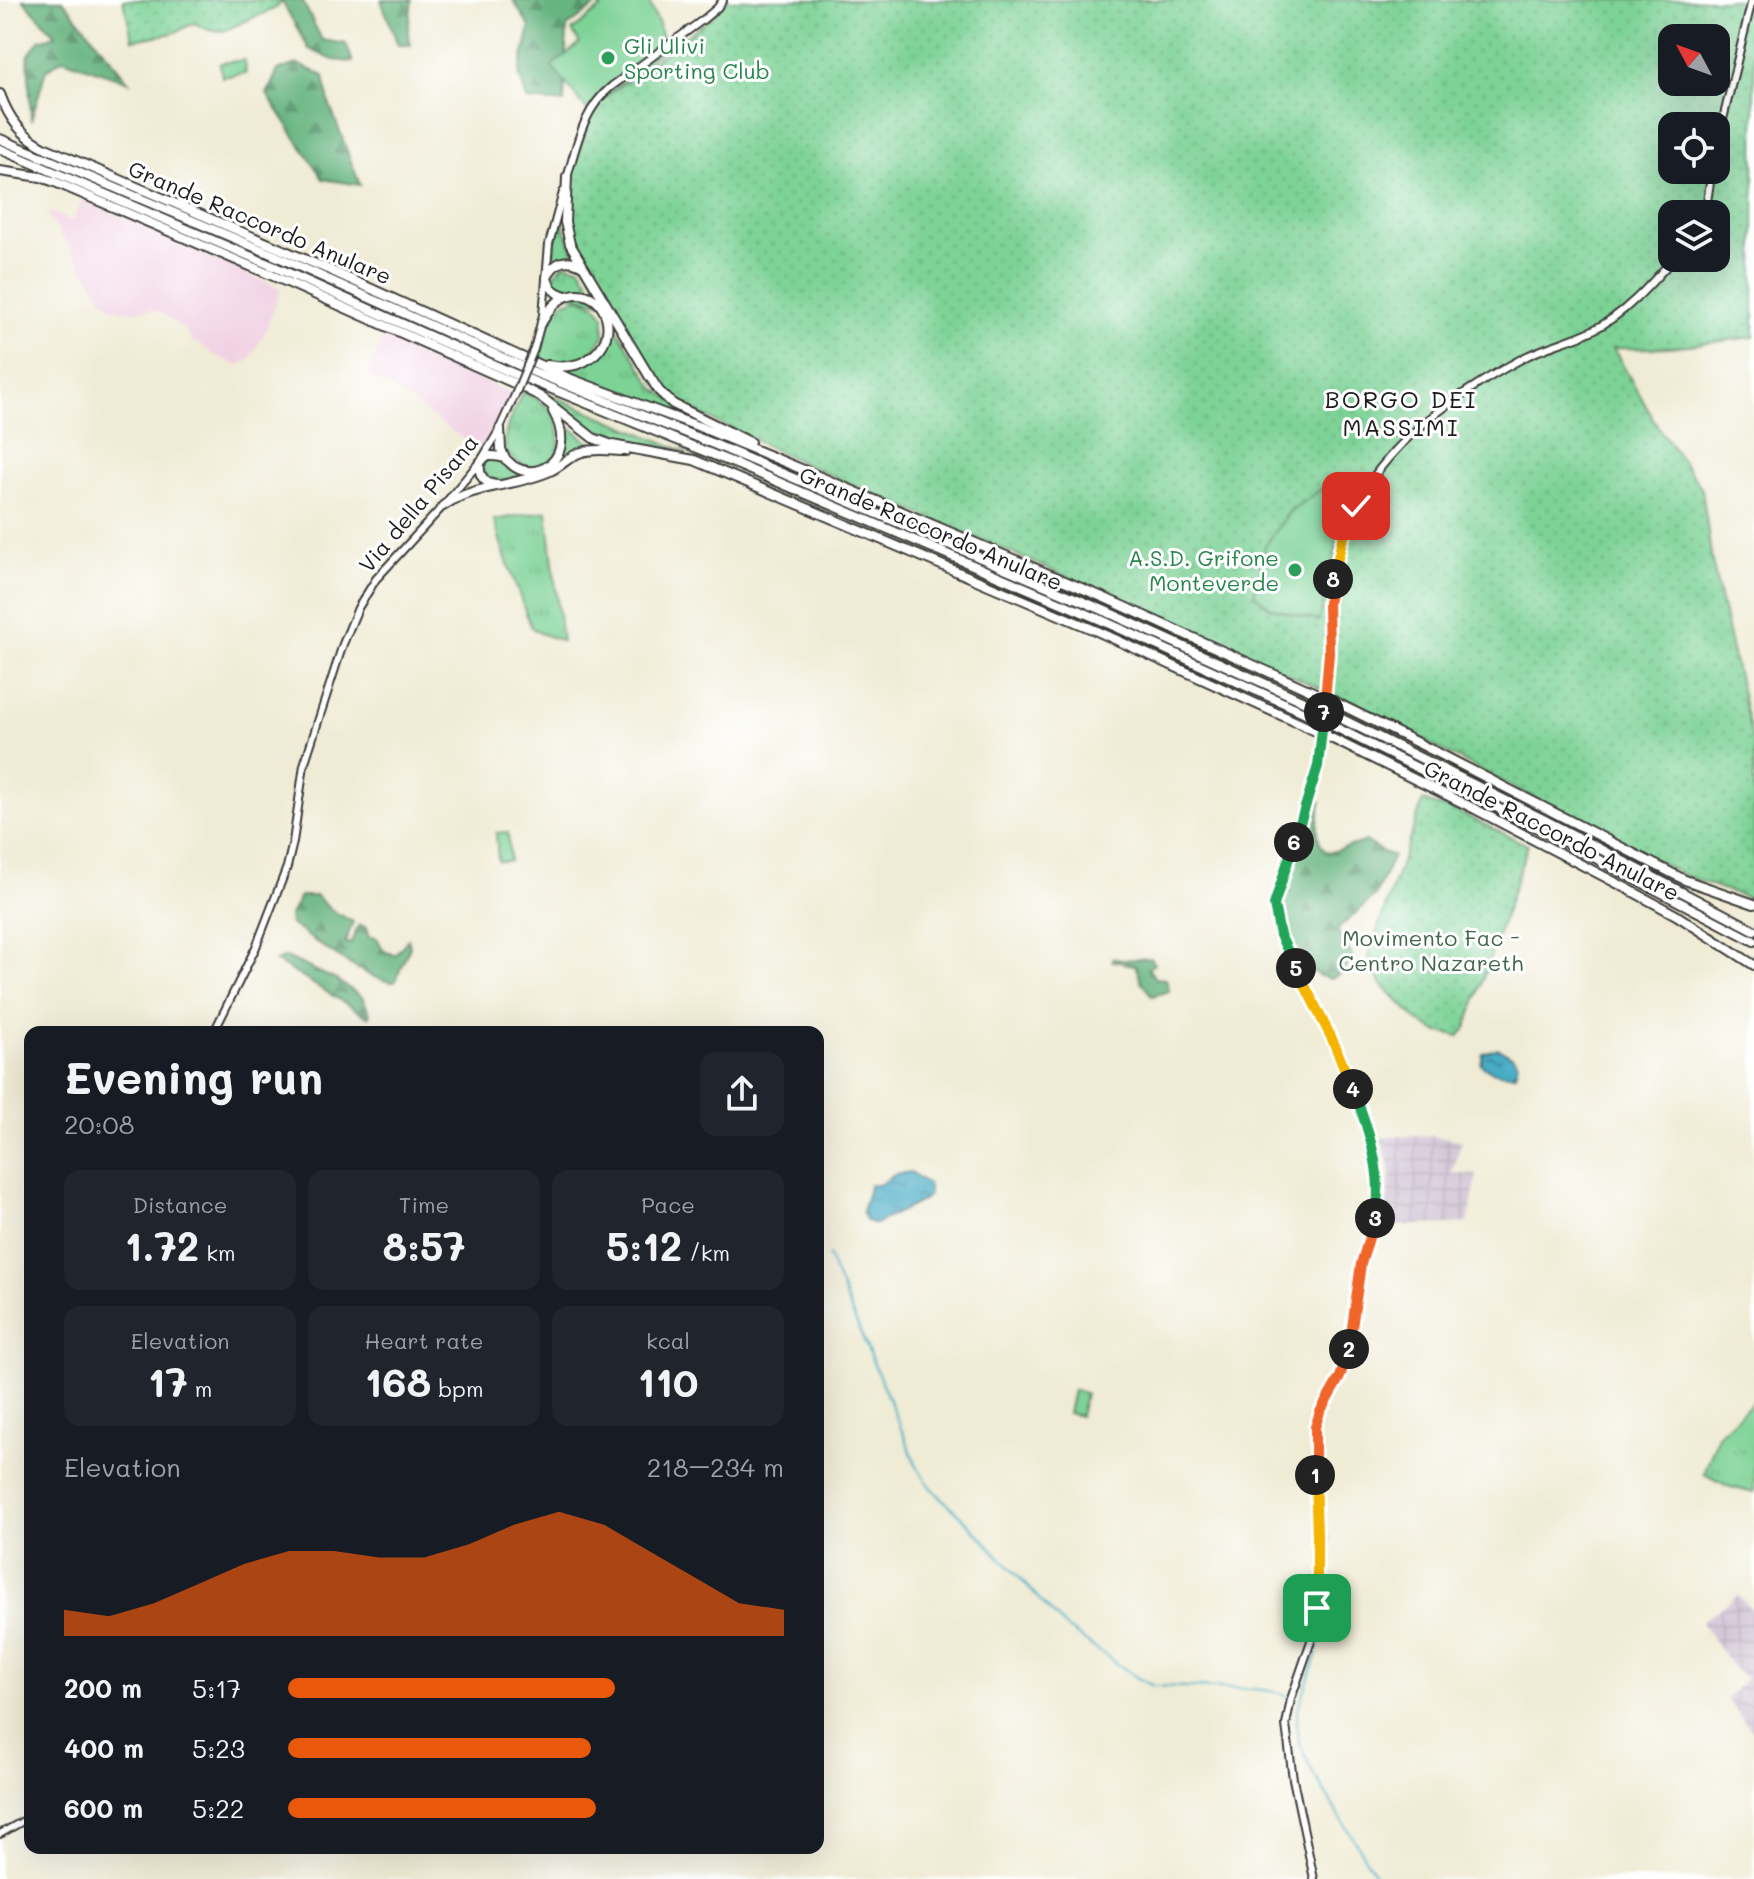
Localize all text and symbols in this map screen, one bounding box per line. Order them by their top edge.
north arrow [1658,24,1730,96]
map controls [1658,24,1730,272]
place label: Gli Ulivi Sporting Club [624,31,770,85]
marker: Gli Ulivi Sporting Club [599,49,617,67]
button: locate [1658,112,1730,184]
street label: Grande Raccordo Anulare [124,153,396,291]
button: layers [1658,200,1730,272]
district label: BORGO DEI MASSIMI [1325,383,1477,442]
street label: Via della Pisana [352,428,484,578]
street label: Grande Raccordo Anulare [795,459,1067,597]
pin [1322,472,1390,540]
icon: check [1334,484,1378,528]
place label: A.S.D. Grifone Monteverde [1128,543,1279,597]
pin: 8 [1313,559,1353,599]
marker: A.S.D. Grifone Monteverde [1286,561,1304,579]
text: 8 [1326,564,1340,593]
pin: 7 [1304,692,1344,732]
text: 7 [1318,697,1330,726]
street label: Grande Raccordo Anulare [1419,753,1685,907]
pin: 6 [1274,822,1314,862]
text: 6 [1287,827,1301,856]
park label: Movimento Fac - Centro Nazareth [1339,923,1523,977]
pin: 5 [1276,948,1316,988]
text: 5 [1290,953,1302,982]
text: Evening run [64,1048,323,1105]
button: share [700,1052,784,1136]
pin: 4 [1333,1069,1373,1109]
text: 4 [1346,1074,1360,1103]
text: 20:08 [64,1107,134,1141]
text: Distance [133,1190,227,1219]
text: Time [399,1190,449,1219]
text: Pace [641,1190,695,1219]
pin: 3 [1355,1198,1395,1238]
text: 3 [1368,1203,1382,1232]
text: 1.72 [125,1219,199,1271]
text: 8:57 [382,1219,466,1271]
text: 5:12 [606,1219,682,1271]
text: km [199,1238,235,1267]
text: /km [682,1238,730,1267]
text: Elevation [131,1326,229,1355]
text: Heart rate [365,1326,483,1355]
text: kcal [646,1326,690,1355]
pin: 2 [1329,1329,1369,1369]
text: 2 [1343,1334,1355,1363]
text: 17 [148,1355,188,1407]
text: 168 [365,1355,431,1407]
text: 110 [637,1355,699,1407]
text: m [188,1374,212,1403]
text: bpm [431,1374,483,1403]
text: Elevation [64,1450,181,1484]
text: 218–234 m [647,1450,784,1484]
pin: 1 [1295,1455,1335,1495]
text: 1 [1310,1460,1320,1489]
pin [1283,1574,1351,1642]
icon: arrive [1295,1586,1339,1630]
text: 200 m [64,1671,142,1705]
text: 5:17 [192,1671,241,1705]
text: 400 m [64,1731,144,1765]
text: 5:23 [192,1731,245,1765]
text: 600 m [64,1791,143,1825]
text: 5:22 [192,1791,244,1825]

